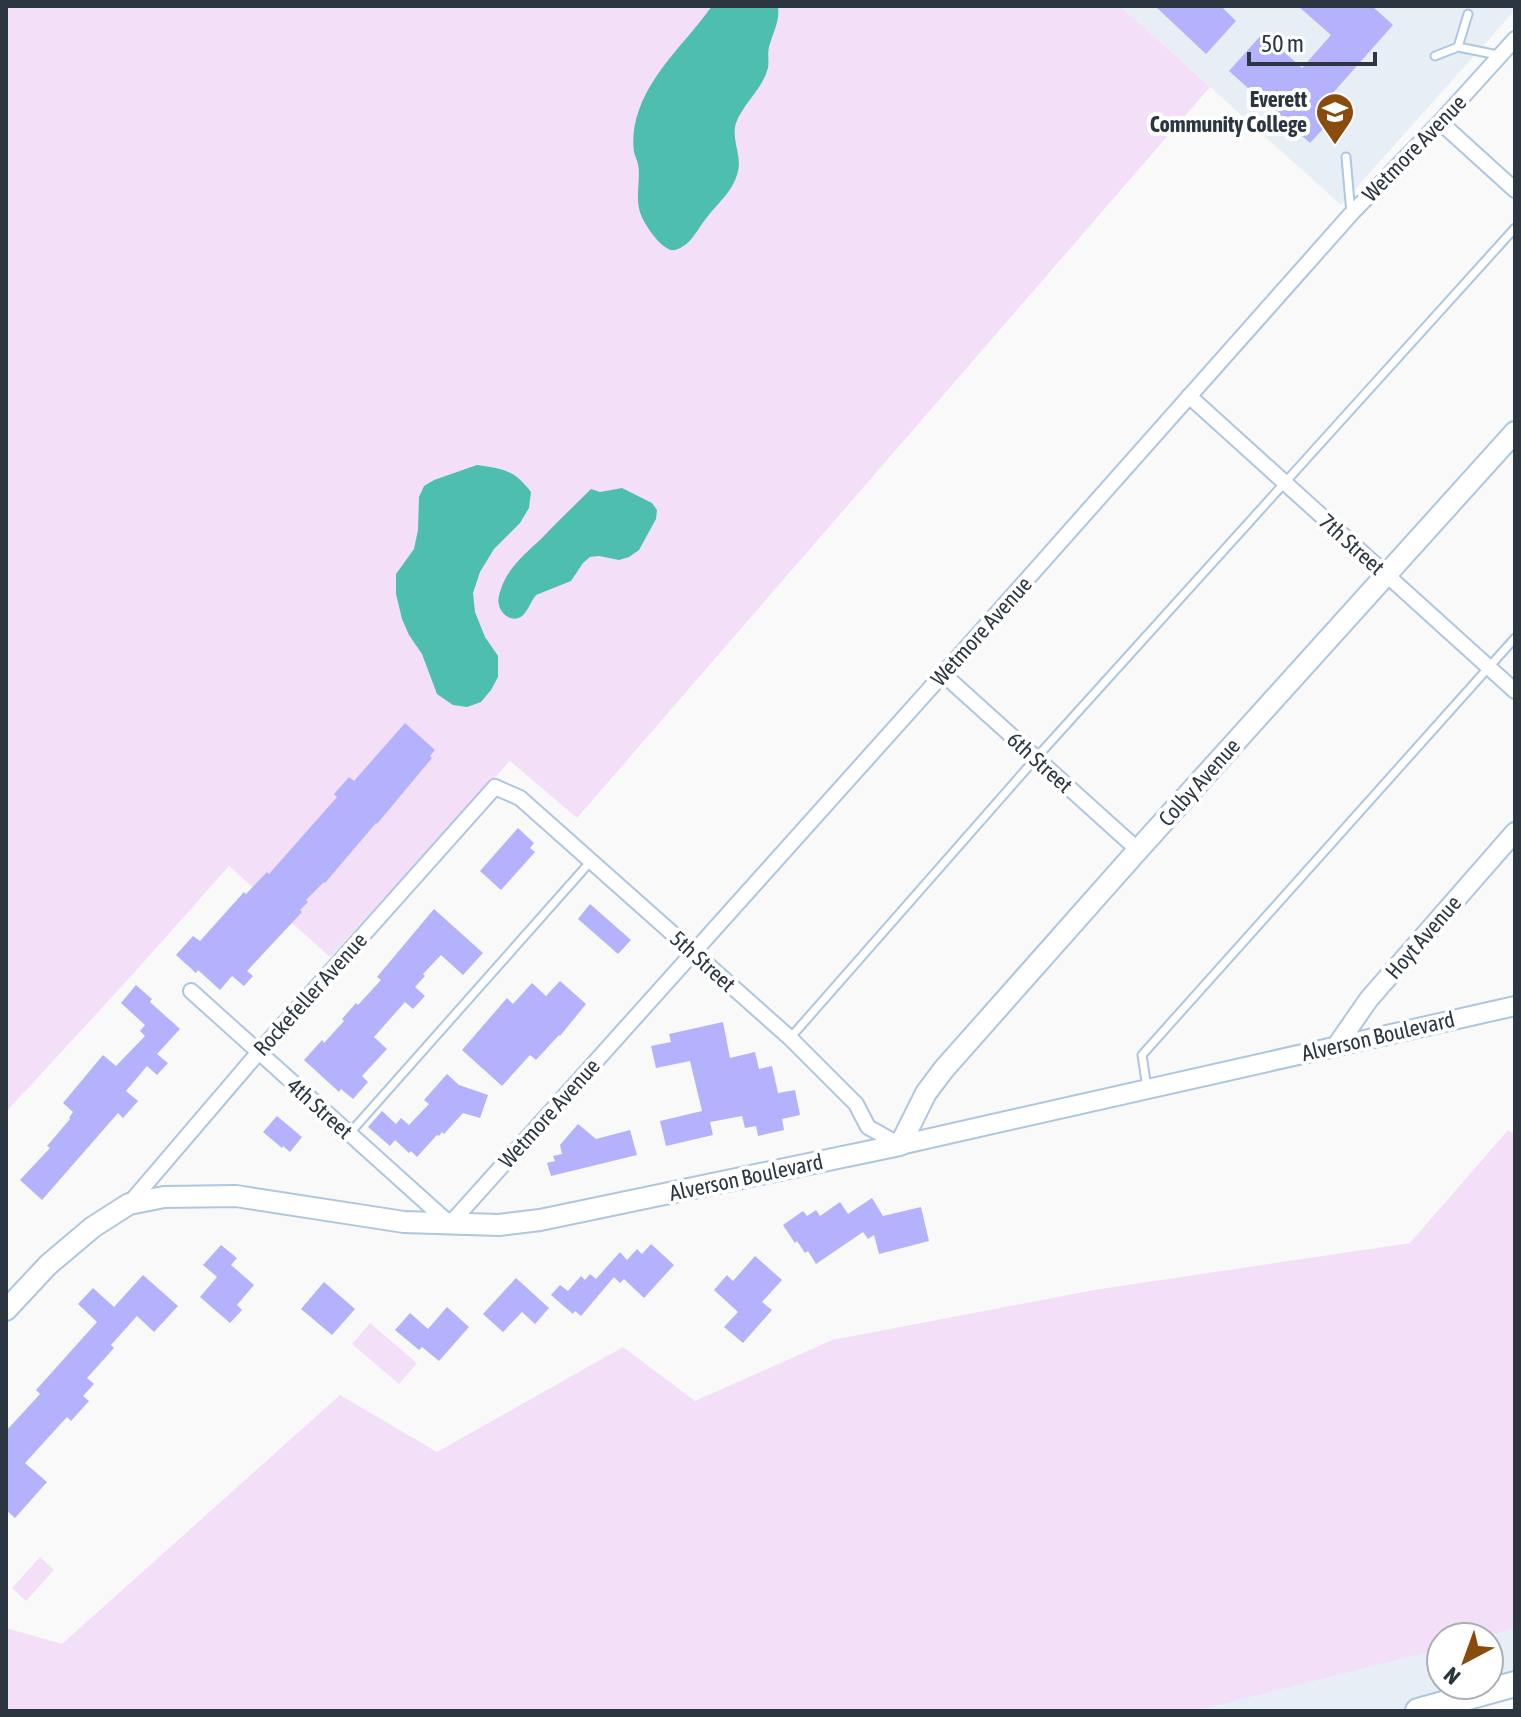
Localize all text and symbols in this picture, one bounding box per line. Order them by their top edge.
scale bar [1249,16,1375,66]
text: 50 m [1261,30,1304,57]
place label: Everett Community College [1150,86,1308,137]
street label: Wetmore Avenue [1357,89,1471,207]
school or university icon: Everett Community College [1314,91,1356,146]
street label: 7th Street [1314,508,1390,580]
street label: Wetmore Avenue [925,571,1037,691]
street label: 6th Street [1002,726,1078,798]
street label: Colby Avenue [1153,733,1245,831]
street label: Hoyt Avenue [1380,890,1466,984]
street label: 5th Street [665,925,741,997]
street label: Rockefeller Avenue [248,927,372,1061]
street label: Alverson Boulevard [1299,1006,1457,1066]
street label: Wetmore Avenue [493,1053,605,1173]
street label: 4th Street [282,1072,358,1144]
street label: Alverson Boulevard [667,1148,825,1206]
north arrow [1425,1621,1505,1701]
text: N [1438,1662,1465,1690]

